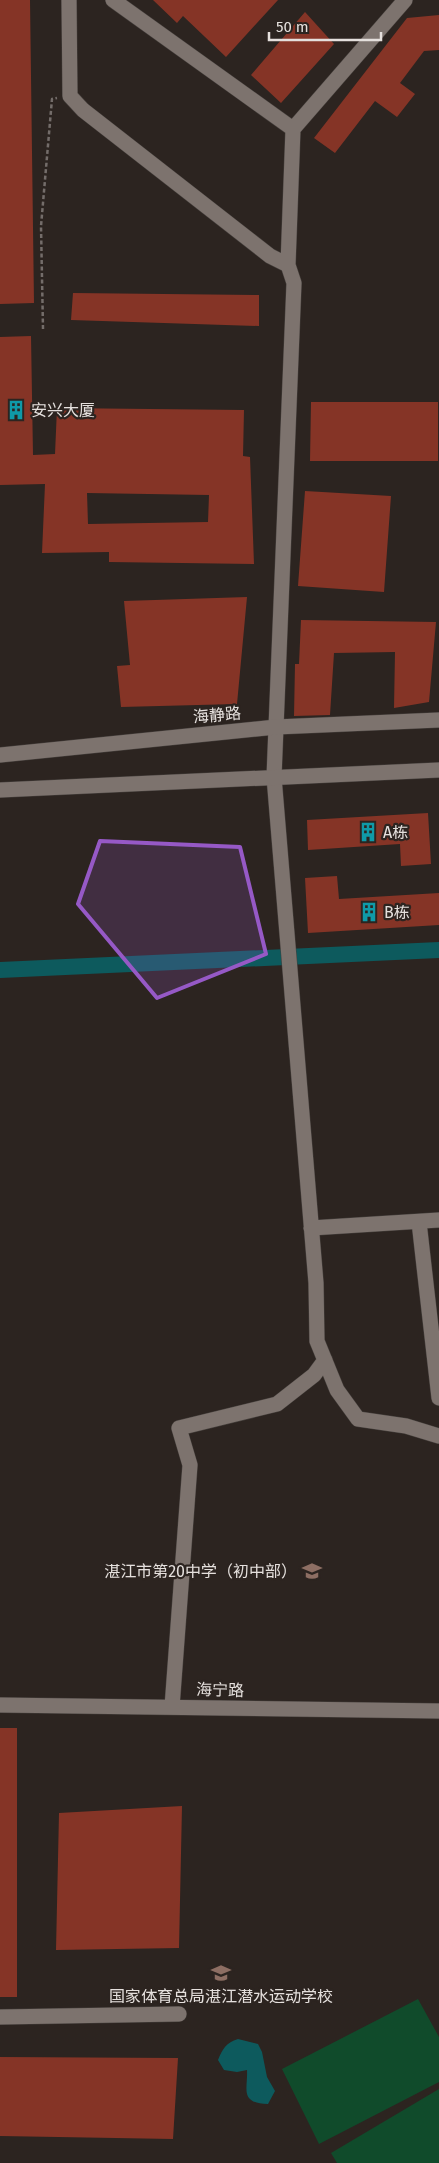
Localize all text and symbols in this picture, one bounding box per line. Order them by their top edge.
scale bar [269,10,382,42]
text: 50 m [276,18,309,36]
building icon: 安兴大厦 [5,399,27,421]
place label: 安兴大厦 [31,401,95,420]
street label: 海静路 [192,703,242,727]
building icon: A栋 [357,821,379,843]
place label: A栋 [383,823,408,842]
building icon: B栋 [358,901,380,923]
place label: B栋 [384,903,410,922]
school or university icon: 湛江市第20中学（初中部） [301,1560,323,1582]
place label: 湛江市第20中学（初中部） [104,1562,297,1581]
street label: 海宁路 [196,1680,244,1700]
school or university icon: 国家体育总局湛江潜水运动学校 [210,1962,232,1984]
place label: 国家体育总局湛江潜水运动学校 [109,1987,333,2006]

